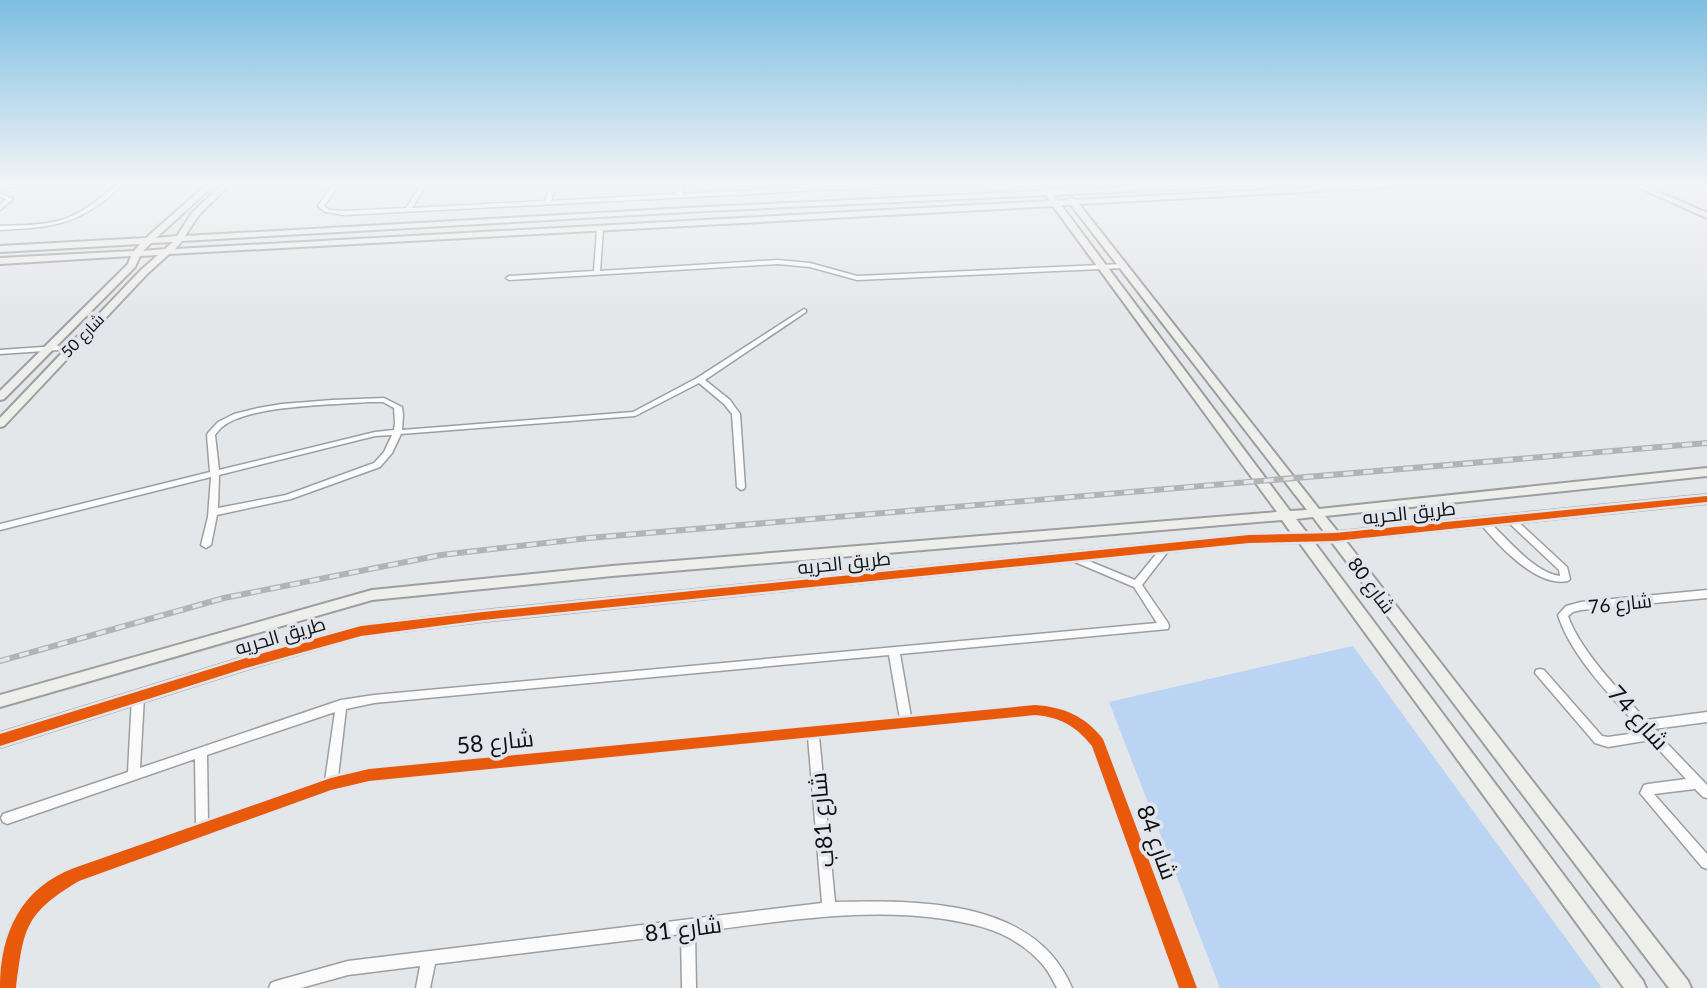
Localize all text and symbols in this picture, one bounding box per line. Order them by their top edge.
street label: شارع 50 [57,309,110,363]
street label: طريق الحريه [1361,496,1457,530]
street label: طريق الحريه [796,546,892,580]
street label: شارع 80 [1341,553,1400,619]
street label: شارع 76 [1587,588,1653,621]
street label: طريق الحريه [232,611,329,661]
street label: شارع 74 [1601,679,1675,757]
street label: شارع 58 [455,723,535,762]
street label: شارع 81ب [803,771,842,869]
street label: شارع 84 [1129,801,1184,884]
street label: شارع 81 [643,909,723,950]

